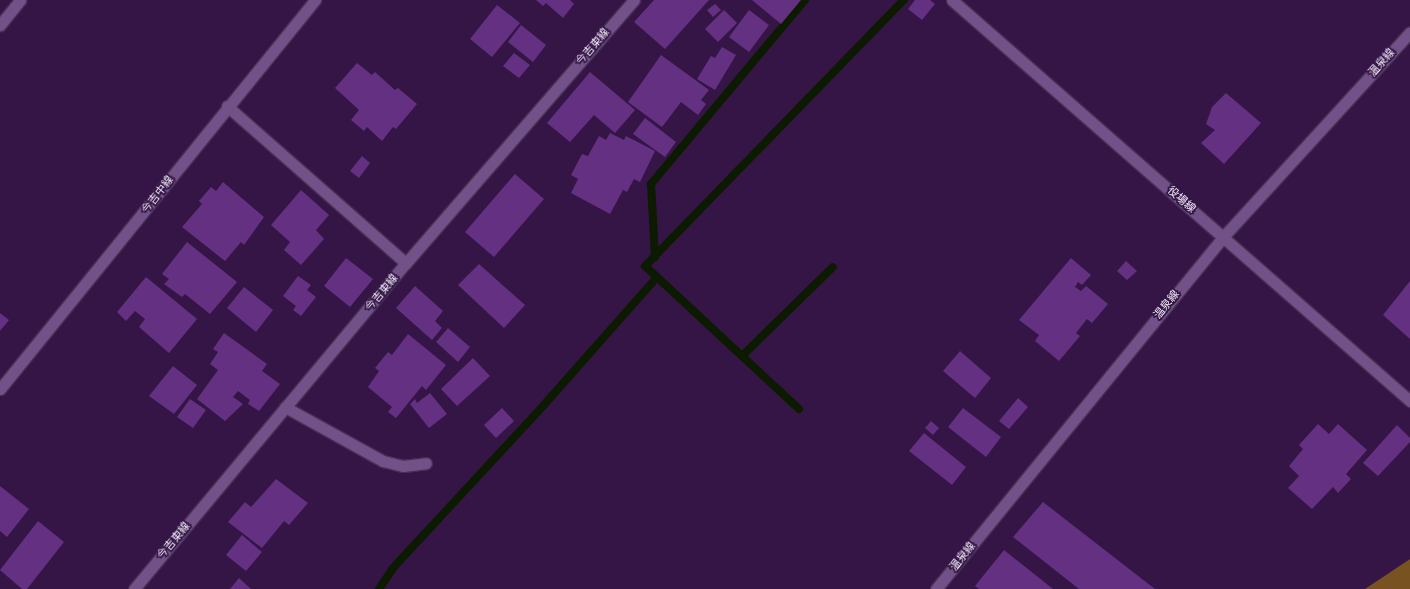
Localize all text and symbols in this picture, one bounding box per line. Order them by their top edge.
street label: 今吉東線 [574,26,612,68]
street label: 温泉線 [1366,46,1398,80]
street label: 今吉中線 [139,174,177,216]
street label: 役場線 [1164,184,1198,216]
street label: 今吉東線 [363,272,401,314]
street label: 温泉線 [1151,288,1183,322]
street label: 今吉東線 [155,520,193,562]
street label: 温泉線 [947,540,979,574]

